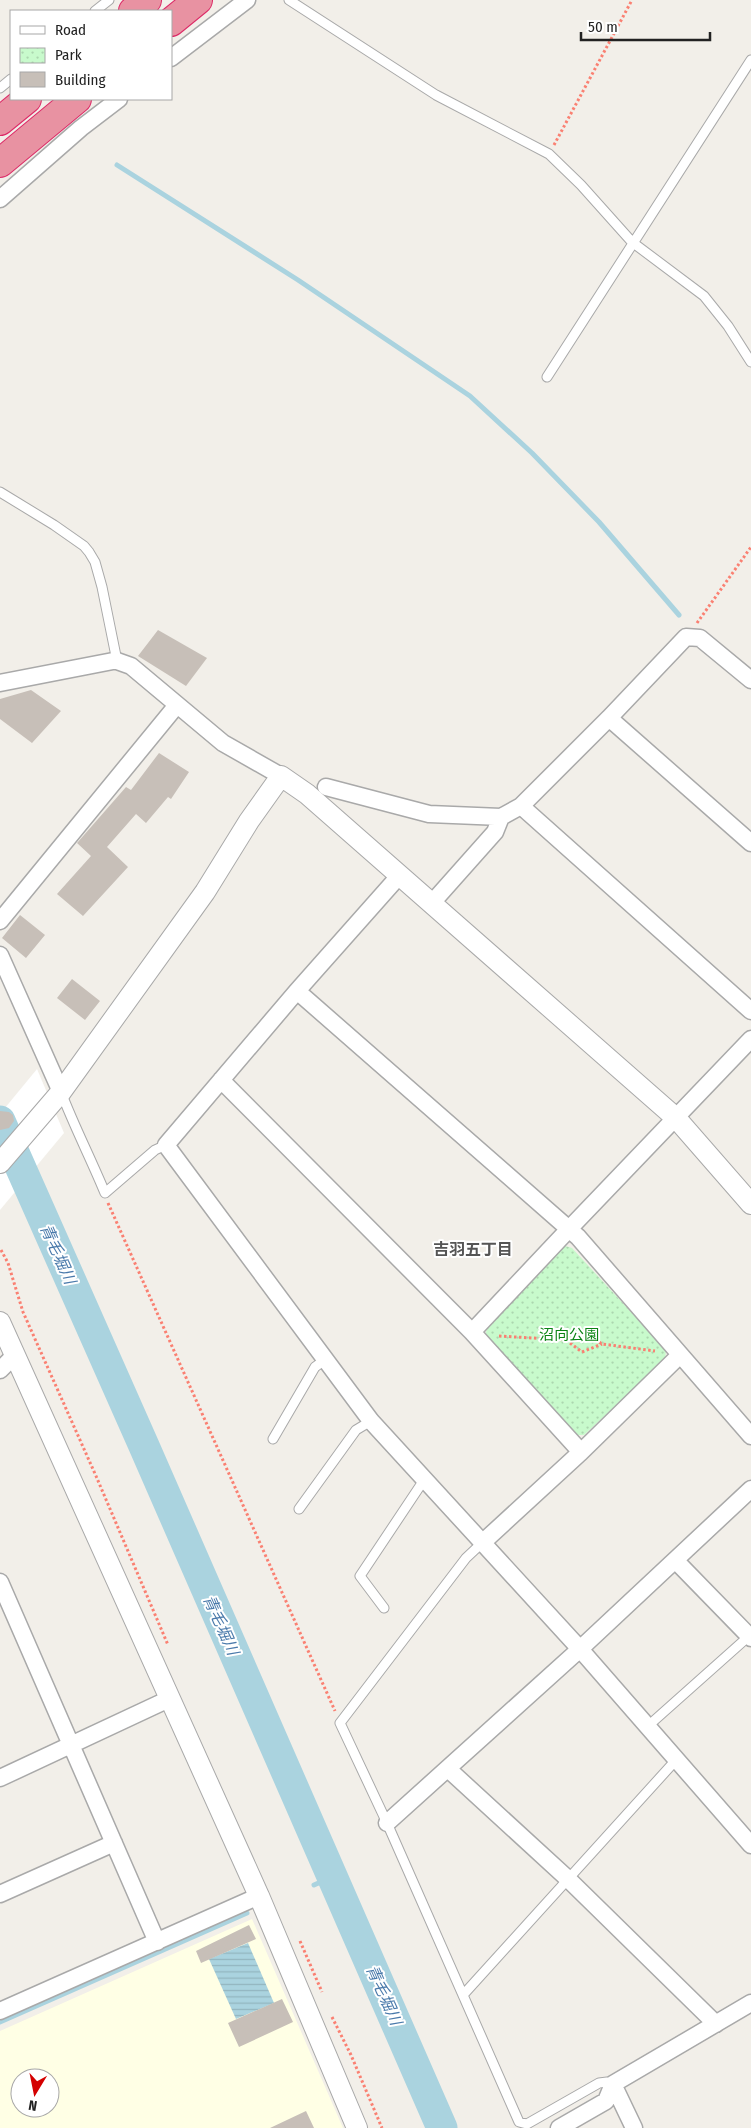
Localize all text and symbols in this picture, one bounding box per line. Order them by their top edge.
legend [10,10,172,100]
scale bar [581,10,710,42]
text: 50 m [588,18,618,36]
text: Road [55,21,86,39]
text: Park [55,46,82,64]
text: Building [55,71,106,89]
water label: 青毛堀川 [36,1221,81,1289]
district label: 吉羽五丁目 [433,1240,513,1259]
park label: 沼向公園 [539,1326,599,1344]
water label: 青毛堀川 [199,1592,244,1660]
water label: 青毛堀川 [362,1962,407,2030]
north arrow [10,2068,60,2118]
text: N [27,2096,38,2114]

